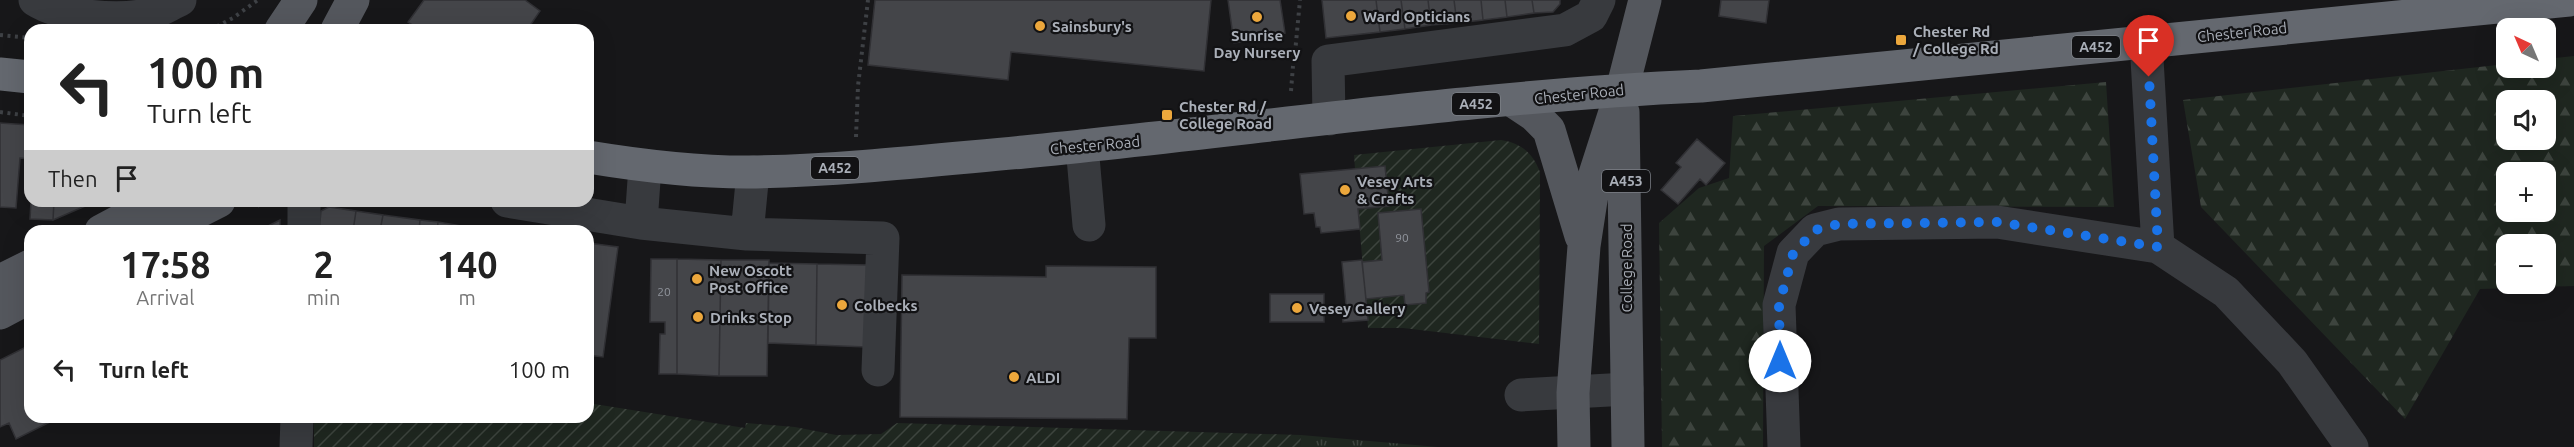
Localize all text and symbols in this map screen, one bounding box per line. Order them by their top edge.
place label: Ward Opticians [1363,8,1470,25]
marker: Ward Opticians [1344,9,1358,23]
marker: Sunrise Day Nursery [1250,10,1264,24]
pin [2123,15,2174,77]
place label: Sainsbury's [1052,18,1132,35]
north arrow [2496,18,2556,78]
map controls [2496,18,2556,294]
marker: Sainsbury's [1033,19,1047,33]
street label: Chester Road [2196,19,2288,45]
place label: Chester Rd / College Rd [1912,23,1999,57]
icon: arrive [2132,24,2165,57]
place label: Sunrise Day Nursery [1214,27,1300,61]
marker: Chester Rd / College Rd [1894,33,1908,47]
road number: A452 [2072,36,2120,58]
icon: left [48,48,126,126]
text: 100 m [147,49,264,96]
street label: Chester Road [1533,81,1625,107]
button: sound [2496,90,2556,150]
road number: A452 [1452,93,1500,115]
text: Turn left [147,98,251,128]
place label: Chester Rd / College Road [1179,98,1272,132]
marker: Chester Rd / College Road [1160,108,1174,122]
street label: Chester Road [1049,133,1141,157]
road number: A452 [811,157,859,179]
icon: arrive [110,162,143,195]
button: + [2496,162,2556,222]
text: Then [48,166,98,191]
road number: A453 [1602,170,1650,192]
place label: Vesey Arts & Crafts [1357,173,1433,207]
marker: Vesey Arts & Crafts [1338,183,1352,197]
street label: College Road [1618,223,1635,313]
house number: 90 [1395,231,1409,244]
button: − [2496,234,2556,294]
text: 17:58 [120,244,210,285]
text: 2 [313,244,334,285]
text: 140 [437,244,498,285]
place label: New Oscott Post Office [709,262,793,296]
marker: New Oscott Post Office [690,272,704,286]
house number: 20 [657,285,671,298]
text: Arrival [136,286,195,309]
text: min [307,286,340,309]
text: m [459,286,476,309]
place label: Colbecks [854,297,918,314]
marker: Colbecks [835,298,849,312]
place label: Vesey Gallery [1309,300,1405,317]
marker: Vesey Gallery [1290,301,1304,315]
place label: Drinks Stop [710,309,792,326]
marker: Drinks Stop [691,310,705,324]
position arrow [1748,329,1812,393]
icon: left [48,353,81,386]
text: Turn left [99,357,189,382]
text: 100 m [509,357,570,382]
place label: ALDI [1026,369,1060,386]
marker: ALDI [1007,370,1021,384]

